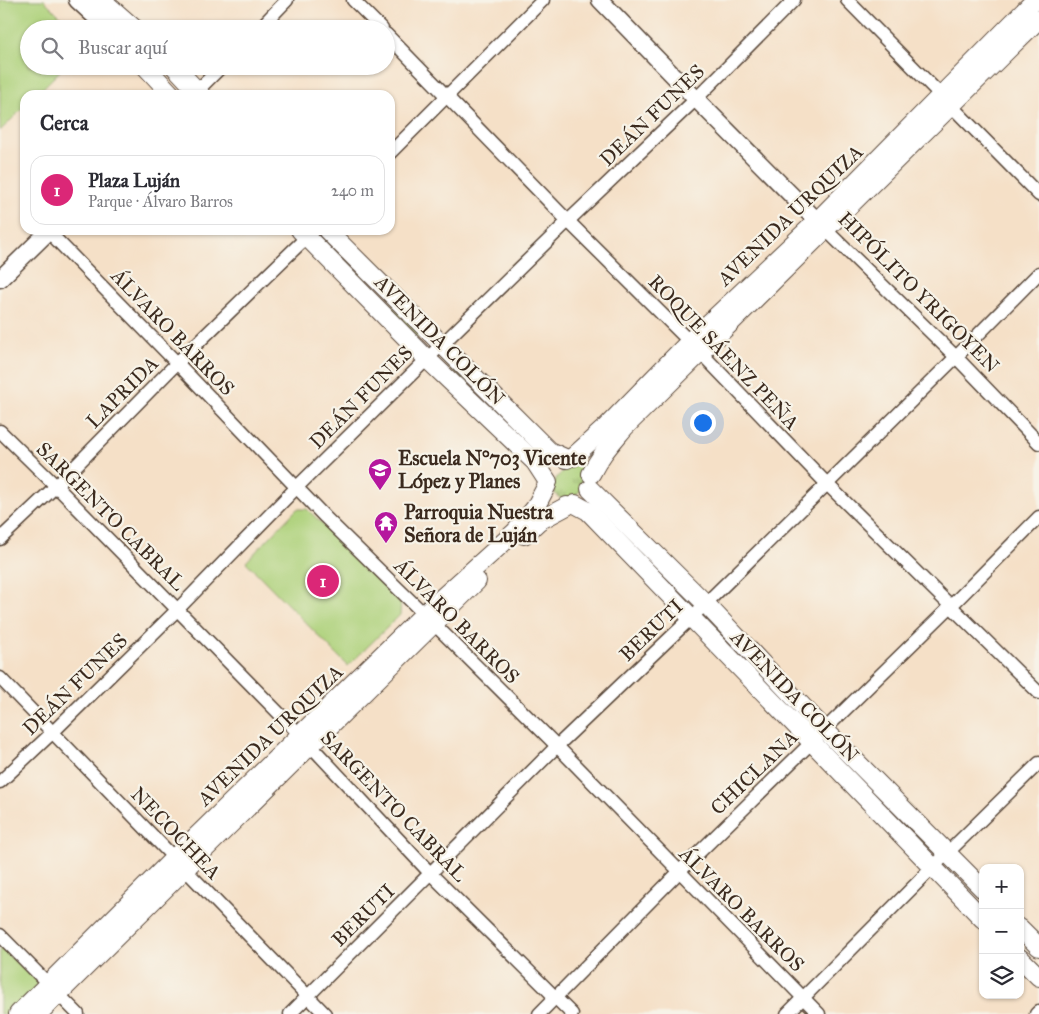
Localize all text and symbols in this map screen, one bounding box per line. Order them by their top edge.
search box [20,20,395,75]
icon: search [38,34,66,62]
text: Buscar aquí [78,36,167,59]
street label: DEÁN FUNES [594,58,709,171]
text: Cerca [40,110,89,136]
street label: AVENIDA URQUIZA [712,139,868,291]
text: Plaza Luján [88,169,180,192]
text: 1 [54,181,60,200]
text: 240 m [331,181,374,200]
text: Parque · Álvaro Barros [88,192,233,211]
street label: HIPÓLITO YRIGOYEN [833,205,1006,378]
street label: ÁLVARO BARROS [106,262,240,400]
street label: AVENIDA COLÓN [369,268,512,410]
street label: ROQUE SÁENZ PEÑA [644,269,805,435]
street label: DEÁN FUNES [304,340,418,454]
street label: LAPRIDA [81,351,163,433]
your location [690,410,716,436]
street label: SARGENTO CABRAL [32,437,190,595]
place label: Escuela N°703 Vicente López y Planes [398,446,587,494]
school or university icon: Escuela N°703 Vicente López y Planes [367,457,393,491]
place label: Parroquia Nuestra Señora de Luján [404,500,554,548]
temple icon: Parroquia Nuestra Señora de Luján [373,510,399,544]
street label: ÁLVARO BARROS [389,552,525,688]
pin: 1 [307,562,339,600]
street label: BERUTI [614,594,688,666]
street label: AVENIDA COLÓN [725,623,866,767]
street label: DEÁN FUNES [17,627,132,740]
street label: AVENIDA URQUIZA [192,659,348,811]
street label: CHICLANA [705,724,803,820]
street label: SARGENTO CABRAL [316,726,472,887]
street label: NECOCHEA [126,782,226,884]
street label: ÁLVARO BARROS [674,840,810,976]
map controls [979,864,1024,999]
button: + [979,864,1024,909]
street label: BERUTI [327,879,399,951]
button: − [979,909,1024,954]
button: layers [979,954,1024,999]

